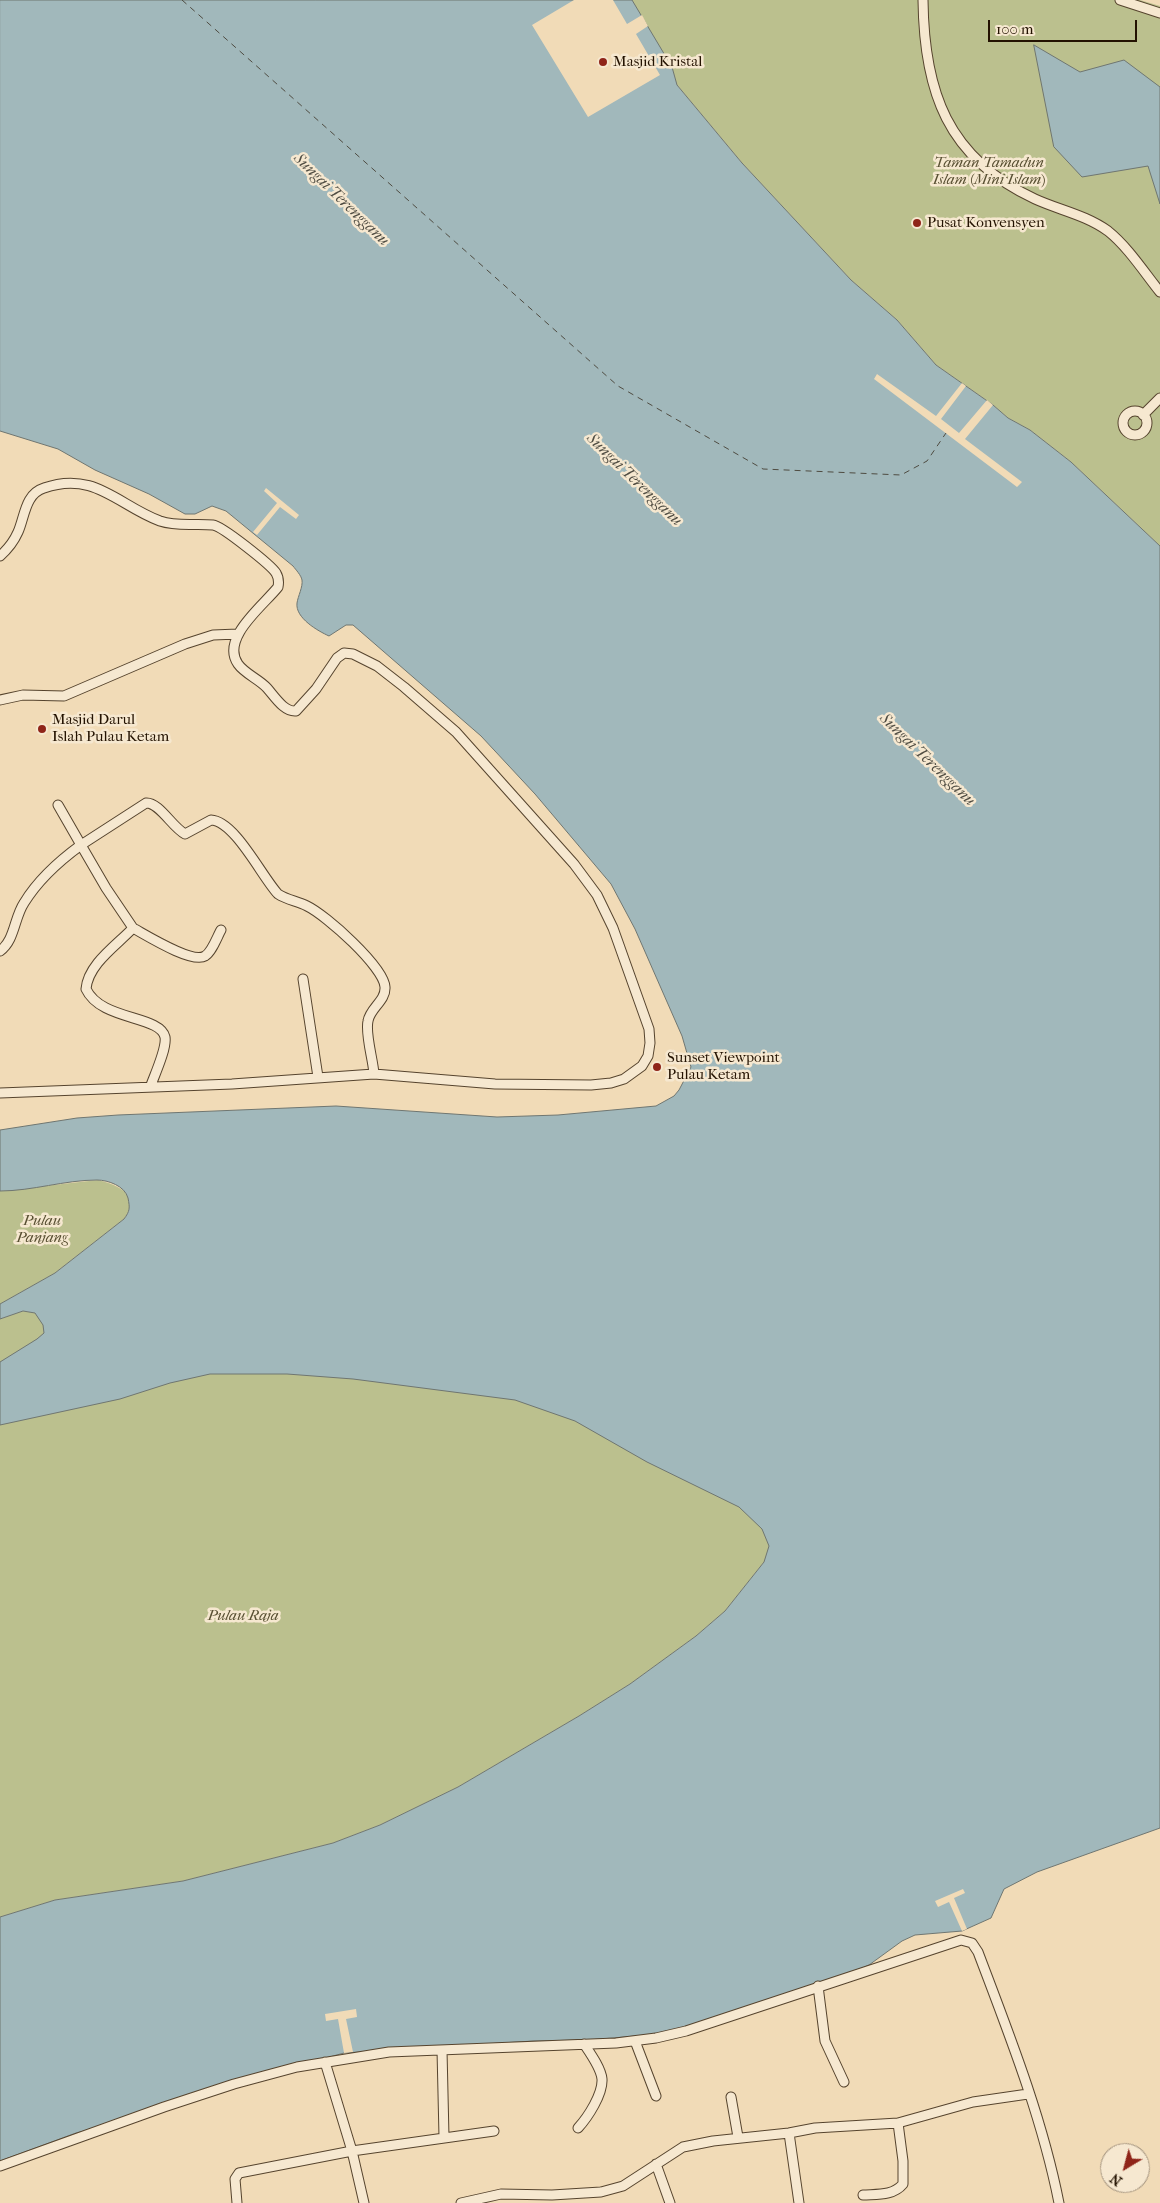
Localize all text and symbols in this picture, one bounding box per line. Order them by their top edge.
scale bar [990,10,1139,42]
text: 100 m [996,20,1034,38]
place label: Masjid Kristal [613,53,702,71]
marker: Masjid Kristal [597,56,609,68]
water label: Sungai Terengganu [289,149,393,251]
park label: Taman Tamadun Islam (Mini Islam) [933,154,1045,189]
place label: Pusat Konvensyen [927,214,1045,232]
marker: Pusat Konvensyen [911,217,923,229]
water label: Sungai Terengganu [582,429,686,531]
water label: Sungai Terengganu [875,709,979,811]
place label: Masjid Darul Islah Pulau Ketam [52,711,169,746]
marker: Masjid Darul Islah Pulau Ketam [36,723,48,735]
place label: Sunset Viewpoint Pulau Ketam [667,1049,780,1084]
marker: Sunset Viewpoint Pulau Ketam [651,1061,663,1073]
park label: Pulau Panjang [16,1212,68,1247]
park label: Pulau Raja [207,1607,279,1625]
north arrow [1100,2143,1150,2193]
text: N [1107,2170,1126,2190]

